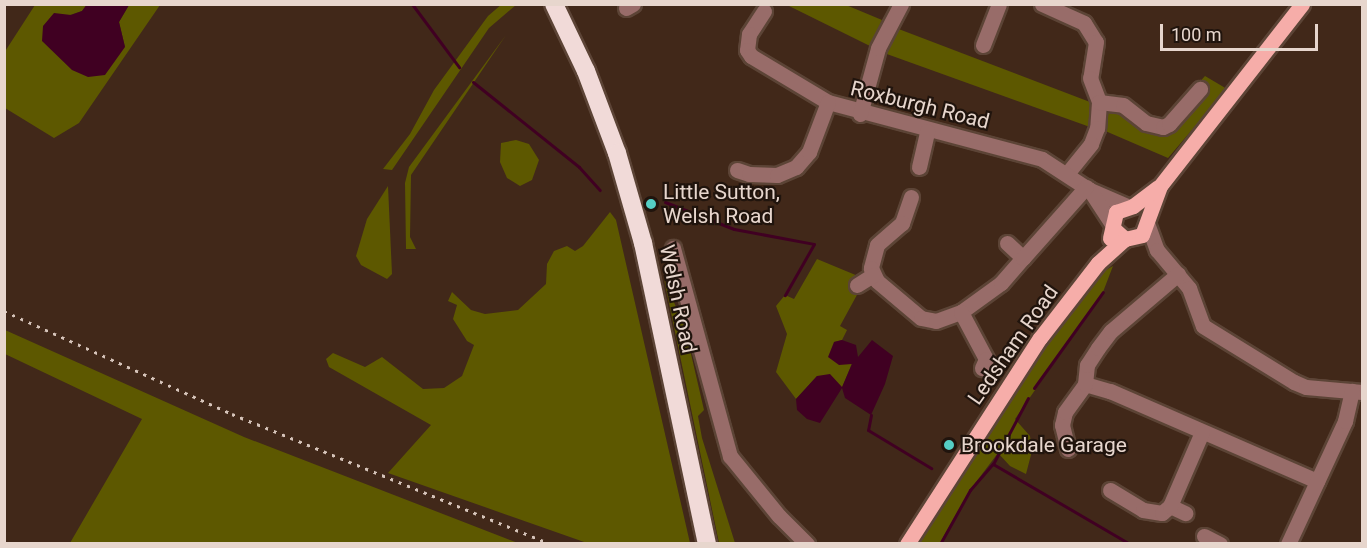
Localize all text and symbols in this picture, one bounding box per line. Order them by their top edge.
scale bar [1163,12,1320,50]
text: 100 m [1171,24,1222,45]
street label: Roxburgh Road [848,76,992,134]
place label: Little Sutton, Welsh Road [663,179,780,229]
marker: Little Sutton, Welsh Road [644,197,658,211]
street label: Welsh Road [654,242,702,356]
street label: Ledsham Road [963,280,1063,410]
place label: Brookdale Garage [961,432,1127,458]
marker: Brookdale Garage [942,438,956,452]

